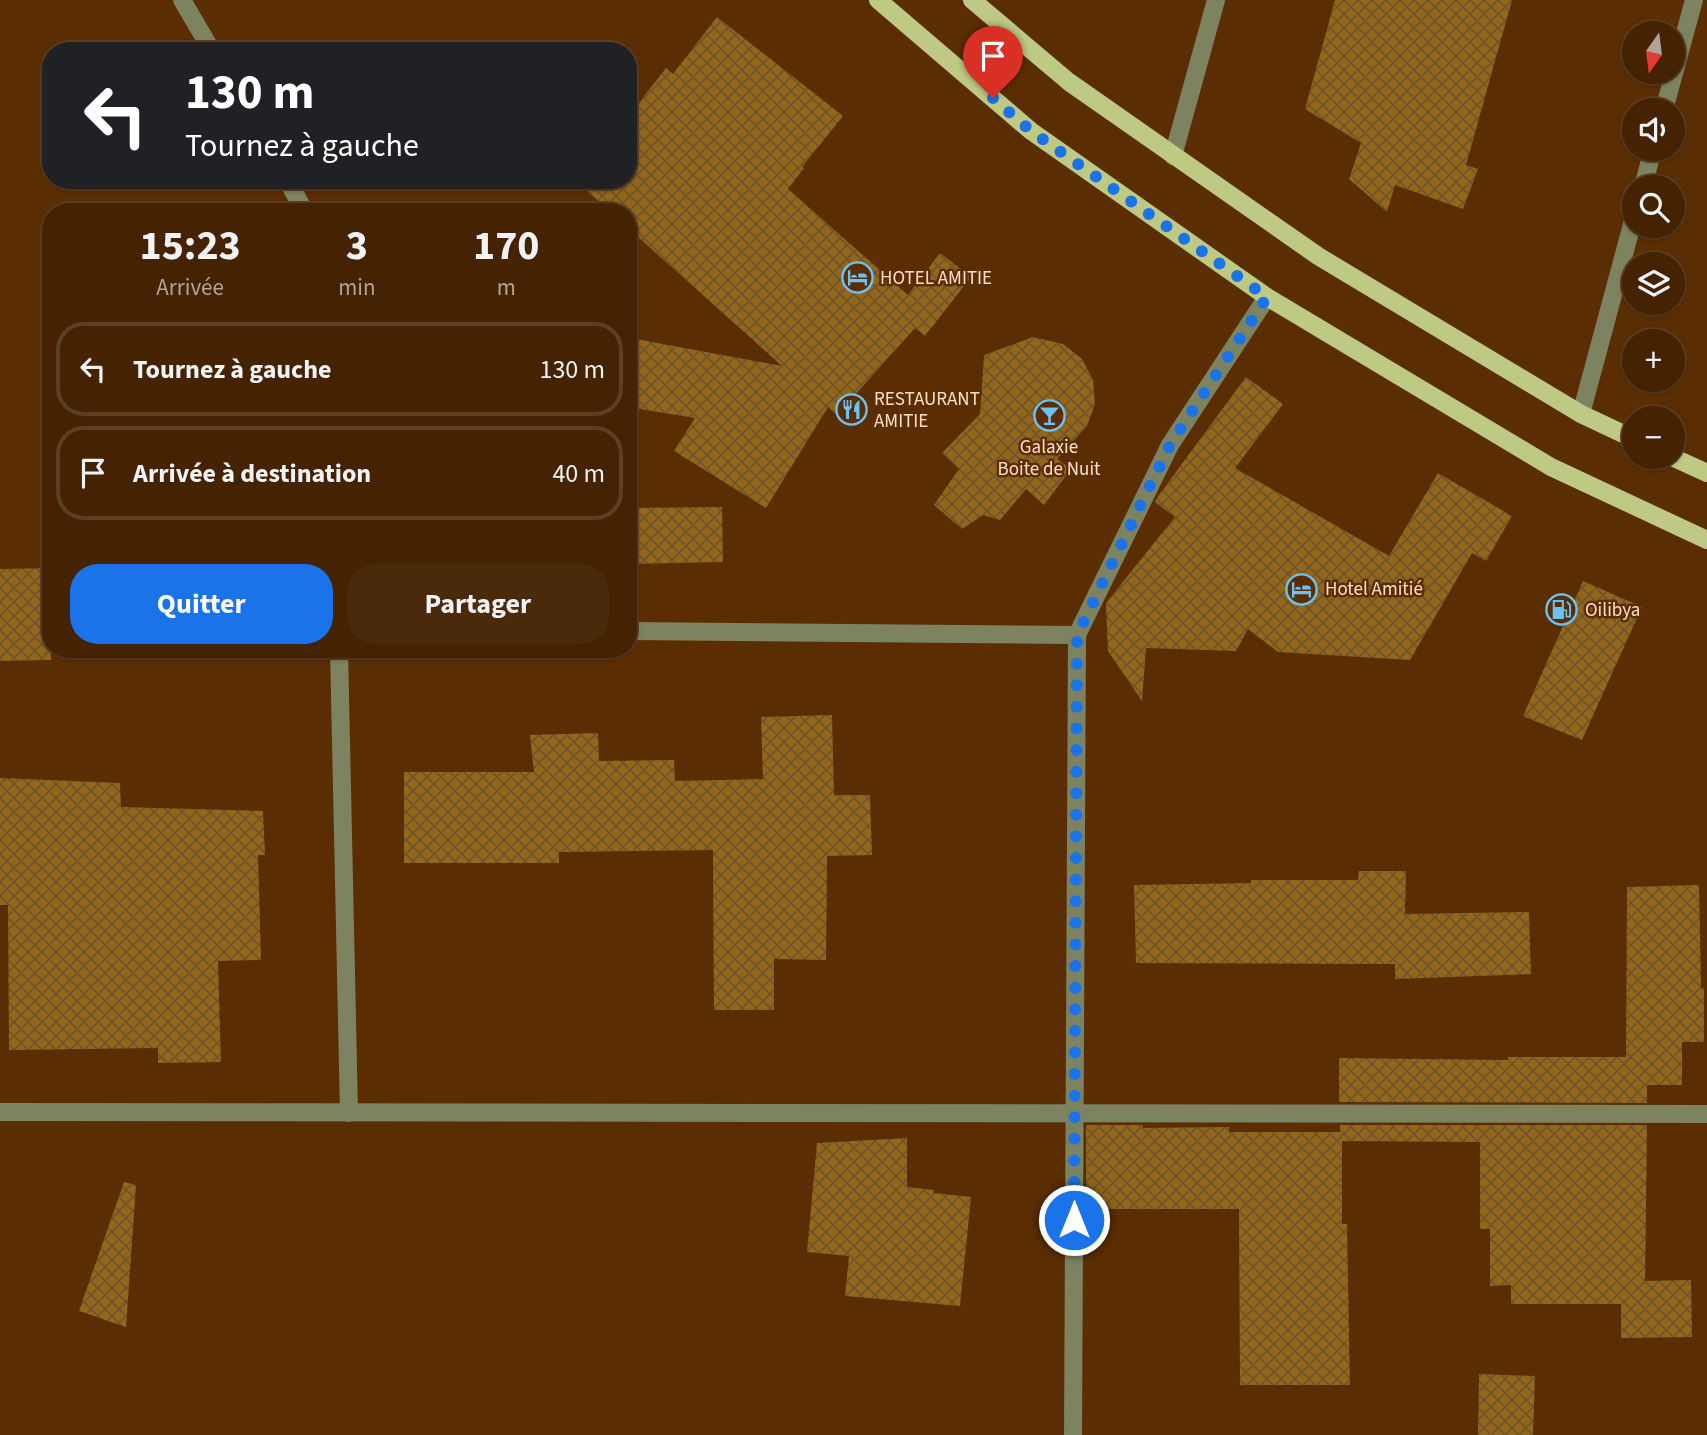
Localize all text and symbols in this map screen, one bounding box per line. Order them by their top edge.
north arrow [1622,21,1685,84]
map controls [1622,21,1685,469]
pin [963,26,1023,98]
icon: arrive [974,37,1012,75]
text: 130 m [185,58,314,128]
icon: left [70,70,161,161]
button: sound [1622,98,1685,161]
text: Tournez à gauche [185,123,419,169]
button: search [1622,175,1685,238]
text: 15:23 [139,216,241,276]
text: 3 [346,216,368,276]
text: 170 [473,216,540,276]
button: layers [1622,252,1685,315]
hotel icon: HOTEL AMITIE [840,261,874,295]
place label: HOTEL AMITIE [880,265,992,292]
text: Arrivée [156,271,224,304]
text: min [338,271,376,304]
text: m [497,271,516,304]
button: + [1622,329,1685,392]
icon: left [74,350,112,388]
text: Tournez à gauche [133,351,332,388]
text: 130 m [539,351,605,388]
place label: RESTAURANT AMITIE [874,386,980,435]
restaurant icon: RESTAURANT AMITIE [834,393,868,427]
bar icon: Galaxie Boite de Nuit [1032,399,1066,433]
button: − [1622,406,1685,469]
place label: Galaxie Boite de Nuit [997,434,1101,483]
icon: arrive [74,454,112,492]
text: Arrivée à destination [133,455,371,492]
text: 40 m [552,455,605,492]
button: Quitter [70,564,333,644]
button: Partager [347,564,609,644]
hotel icon: Hotel Amitié [1285,572,1319,606]
place label: Hotel Amitié [1325,576,1423,603]
fuel station icon: Oilibya [1545,593,1579,627]
place label: Oilibya [1585,597,1640,624]
position arrow [1037,1183,1111,1257]

